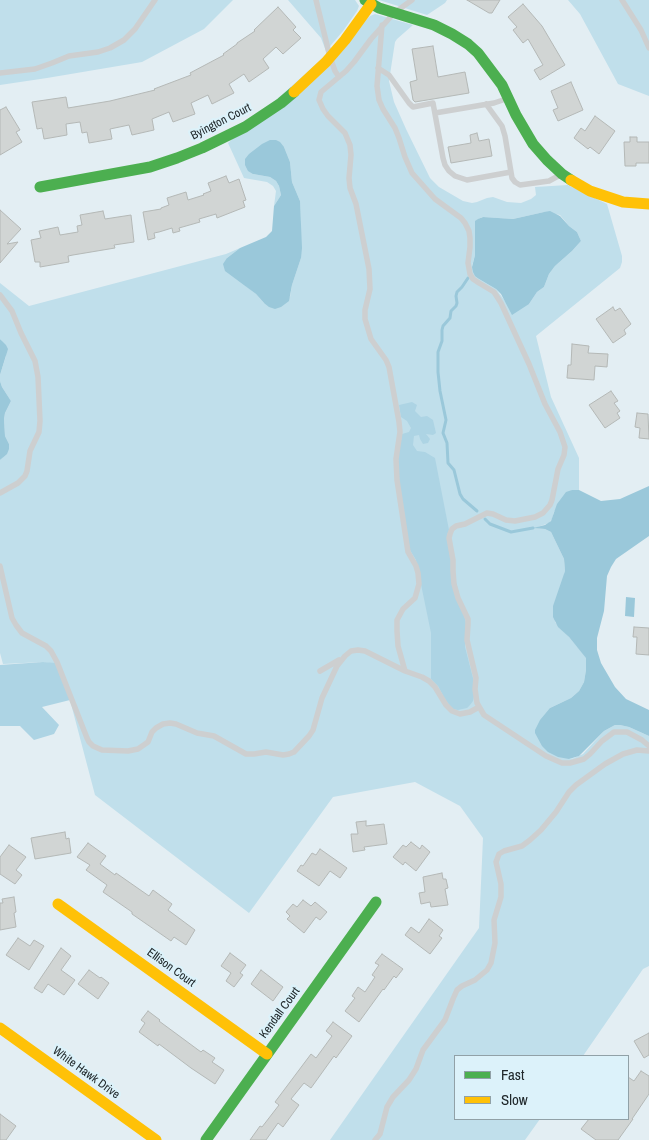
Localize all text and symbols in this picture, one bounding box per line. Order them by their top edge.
street label: Byington Court [188,101,254,143]
street label: Ellison Court [144,946,198,990]
street label: Kendall Court [257,985,303,1041]
street label: White Hawk Drive [50,1044,122,1102]
legend [454,1055,629,1120]
text: Fast [501,1064,524,1085]
text: Slow [501,1089,528,1110]

